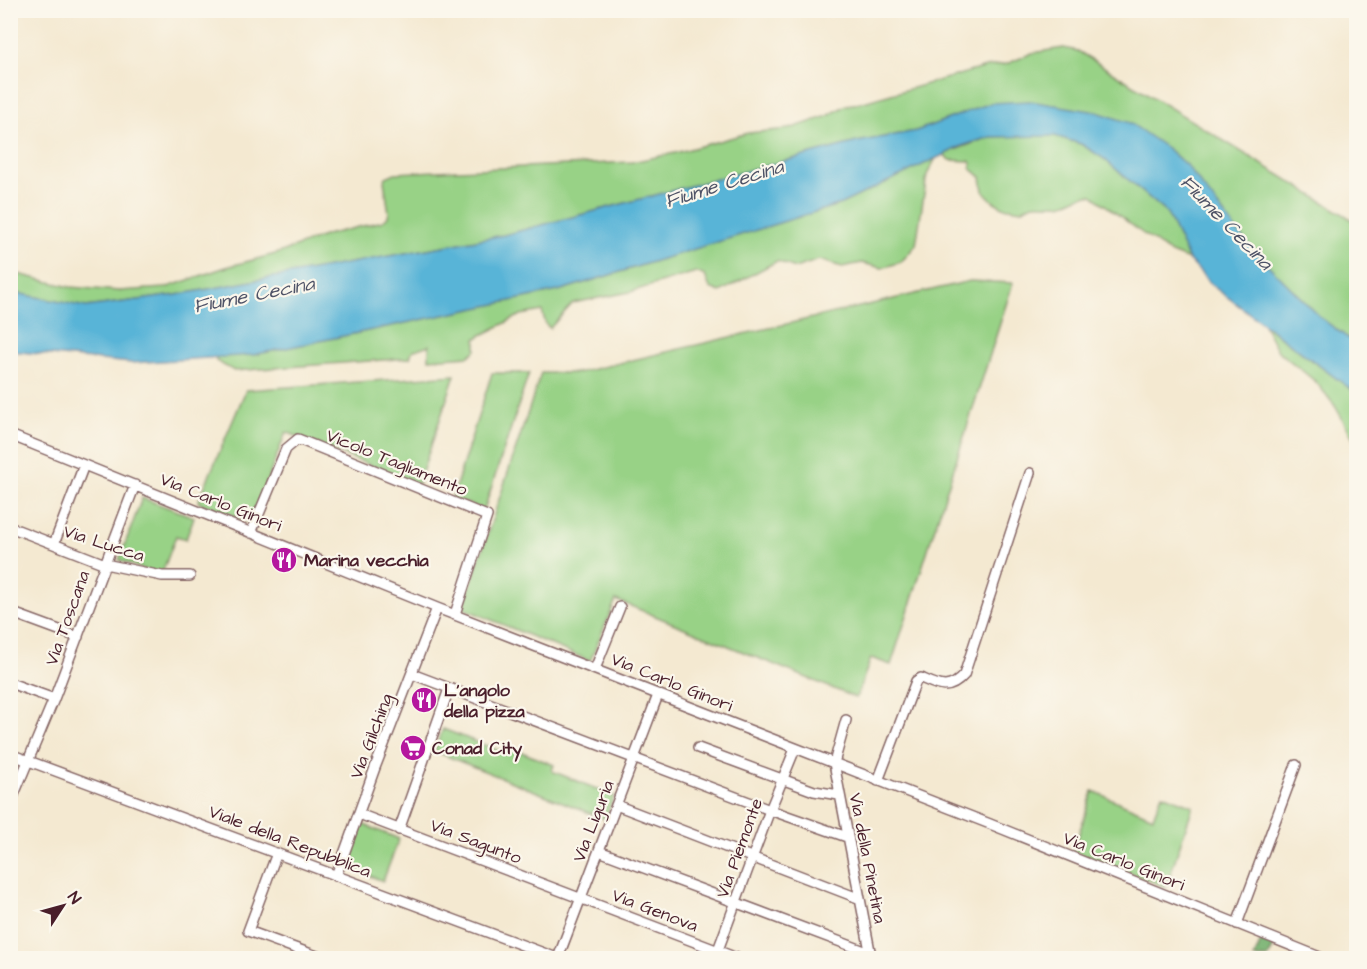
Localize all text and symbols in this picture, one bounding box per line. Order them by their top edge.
water label: Fiume Cecina [662,152,788,215]
water label: Fiume Cecina [1174,169,1279,277]
water label: Fiume Cecina [192,269,318,320]
street label: Vicolo Tagliamento [322,423,471,503]
street label: Via Carlo Ginori [156,467,286,538]
street label: Via Lucca [60,519,148,568]
restaurant icon: Marina vecchia [269,545,299,575]
place label: Marina vecchia [304,548,430,573]
street label: Via Toscana [39,567,96,669]
street label: Via Carlo Ginori [607,647,737,718]
place label: L'angolo della pizza [443,678,526,724]
restaurant icon: L'angolo della pizza [409,685,439,715]
street label: Via Gilching [344,690,400,783]
supermarket icon: Conad City [398,733,428,763]
place label: Conad City [432,736,522,762]
street label: Via Liguria [566,777,621,866]
street label: Via della Pinetina [843,791,892,925]
street label: Via Piemonte [710,795,769,902]
street label: Viale della Repubblica [205,799,375,884]
street label: Via Sagunto [426,813,525,871]
street label: Via Carlo Ginori [1059,826,1189,897]
north arrow [33,876,93,936]
street label: Via Genova [608,883,701,938]
text: N [62,887,86,908]

